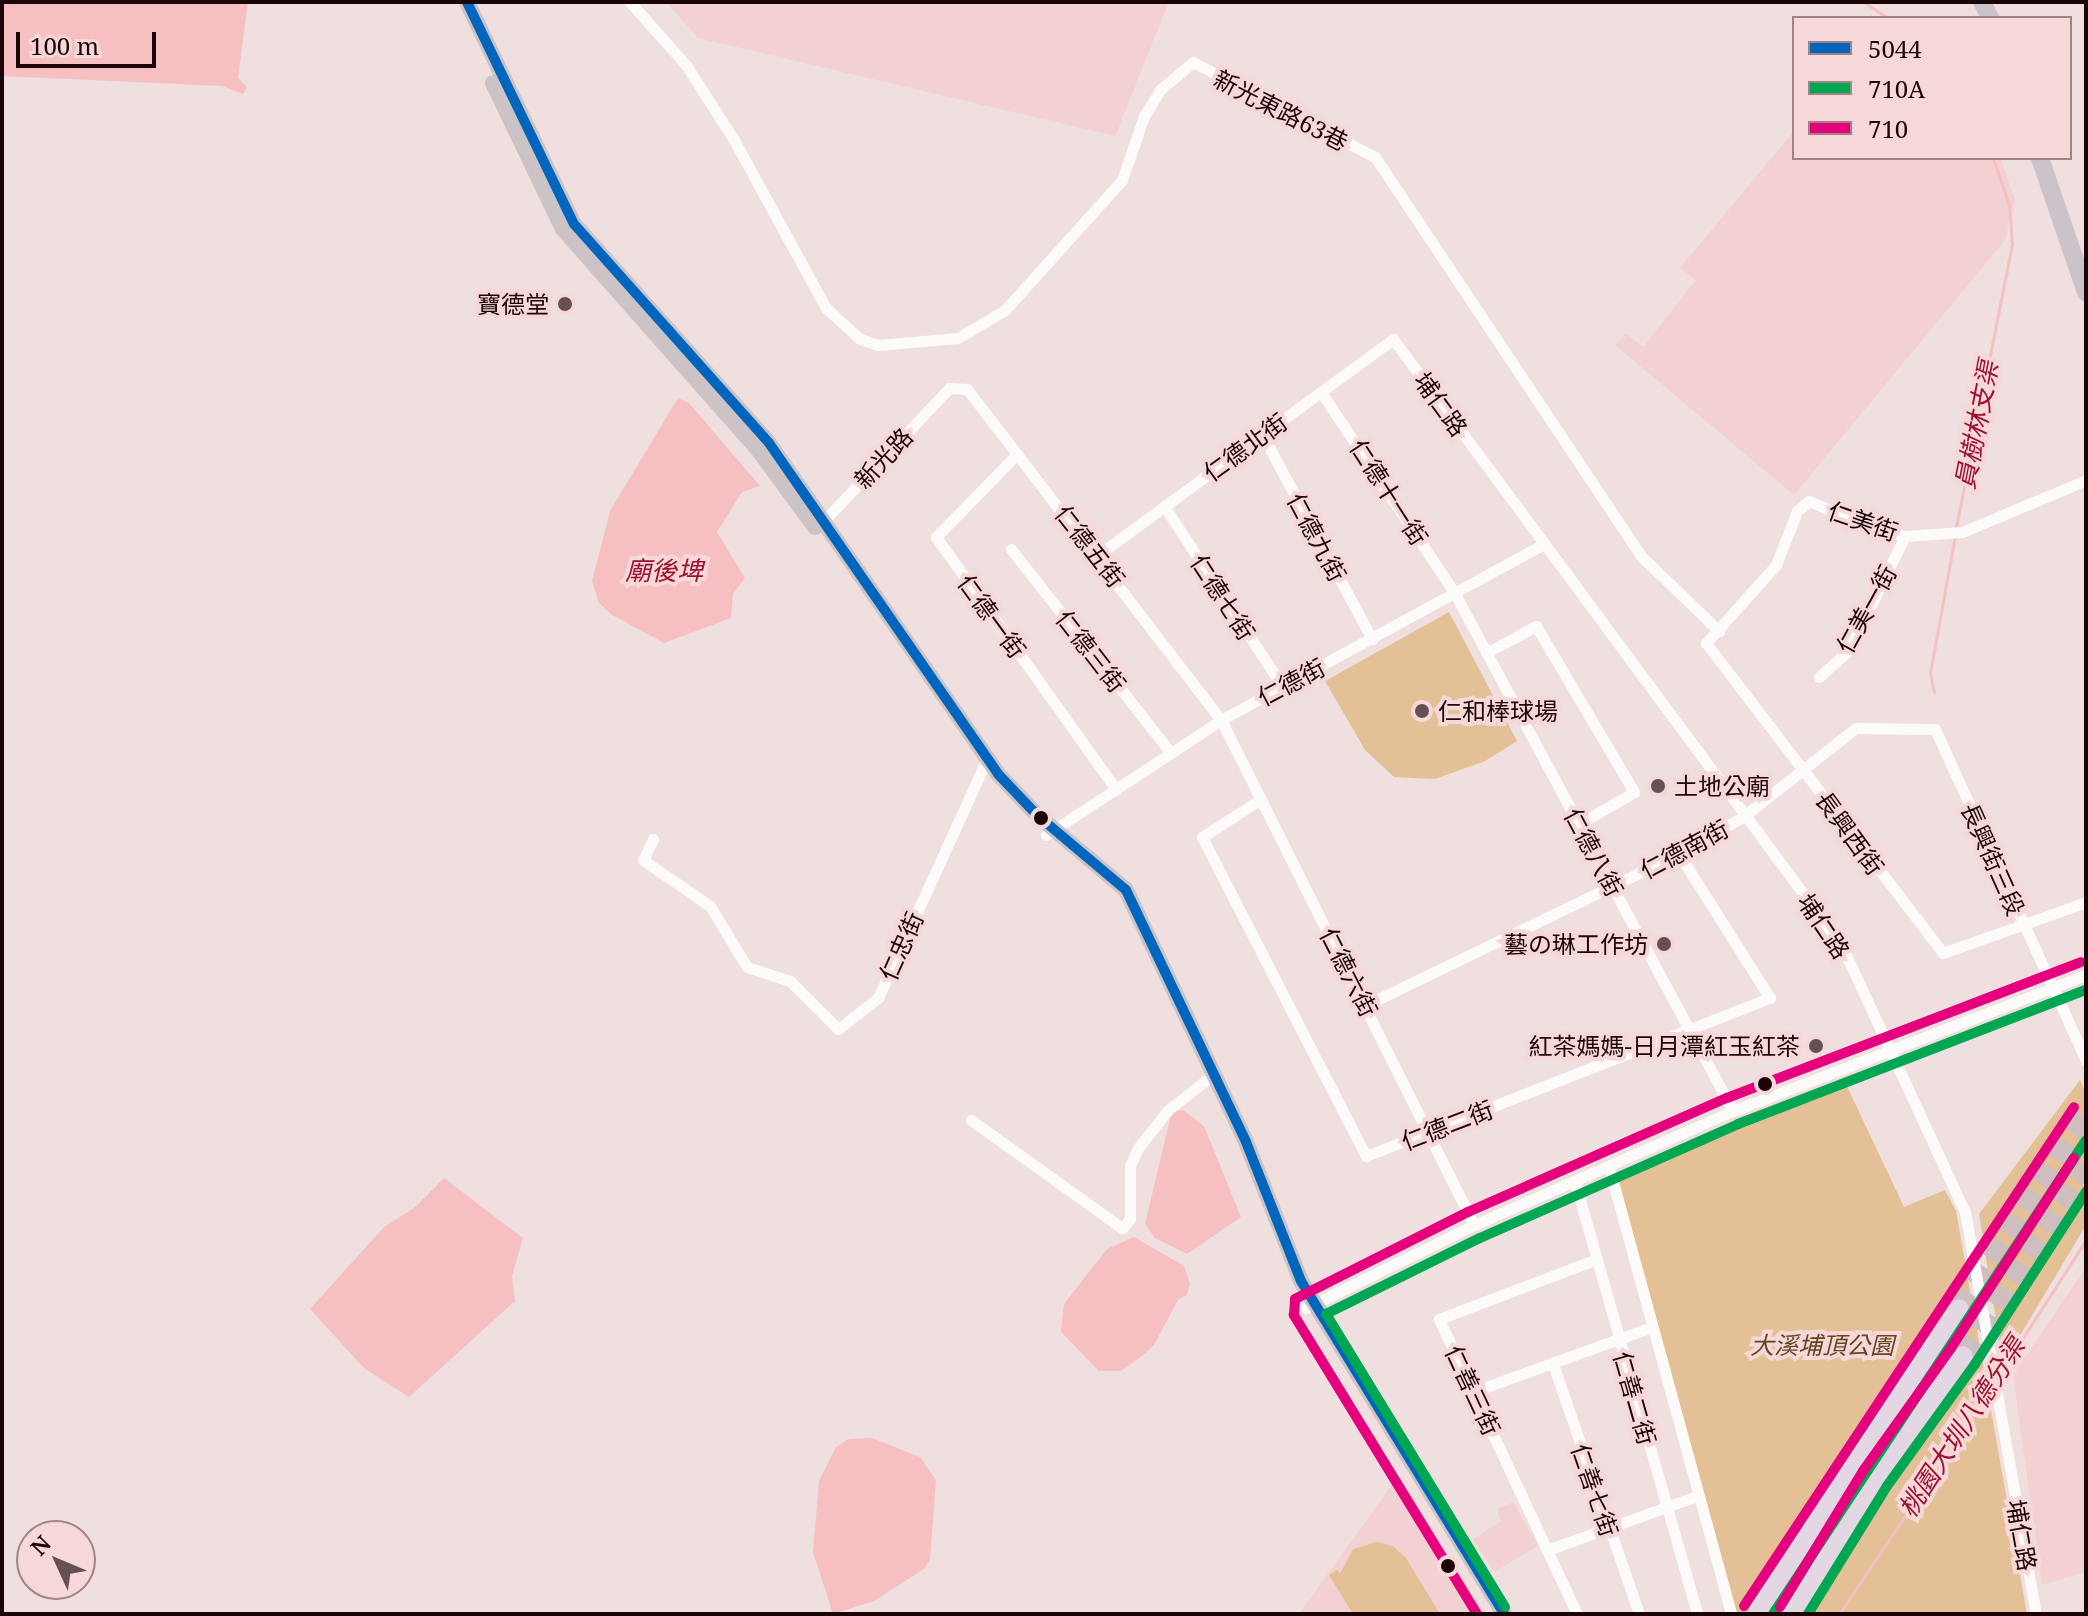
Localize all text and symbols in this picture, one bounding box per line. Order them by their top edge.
scale bar [20,16,160,66]
legend [1792,16,2072,160]
text: 100 m [30,29,99,62]
text: 5044 [1868,32,1922,65]
street label: 新光東路63巷 [1209,64,1353,156]
text: 710A [1868,72,1925,105]
text: 710 [1868,112,1908,145]
place label: 寶德堂 [477,290,549,318]
marker: 寶德堂 [556,295,574,313]
water label: 員樹林支渠 [1949,358,2005,492]
street label: 埔仁路 [1408,366,1474,442]
street label: 仁德北街 [1198,407,1292,487]
street label: 新光路 [848,422,918,494]
street label: 仁德十一街 [1344,434,1434,550]
street label: 仁德九街 [1282,488,1352,586]
street label: 仁美街 [1824,496,1902,546]
street label: 仁德五街 [1049,499,1131,593]
street label: 仁德七街 [1185,549,1261,645]
water label: 廟後埤 [625,555,703,587]
street label: 仁美一街 [1830,560,1902,658]
street label: 仁德一街 [952,569,1032,663]
street label: 仁德三街 [1050,604,1132,698]
street label: 仁德街 [1252,652,1330,712]
place label: 仁和棒球場 [1438,697,1558,725]
marker: 仁和棒球場 [1413,702,1431,720]
place label: 土地公廟 [1674,772,1770,800]
marker: 土地公廟 [1649,777,1667,795]
street label: 長興西街 [1810,786,1890,880]
street label: 長興街三段 [1955,798,2031,920]
street label: 仁德八街 [1559,803,1629,901]
unlabelled marker [1033,810,1049,826]
street label: 仁德南街 [1635,814,1733,884]
street label: 埔仁路 [1792,888,1856,964]
street label: 仁忠街 [873,907,929,985]
street label: 仁德六街 [1314,923,1384,1021]
place label: 藝の琳工作坊 [1504,930,1648,958]
marker: 藝の琳工作坊 [1655,935,1673,953]
place label: 紅茶媽媽-日月潭紅玉紅茶 [1529,1032,1800,1060]
marker: 紅茶媽媽-日月潭紅玉紅茶 [1807,1037,1825,1055]
unlabelled marker [1757,1076,1773,1092]
street label: 仁德二街 [1397,1094,1497,1156]
park label: 大溪埔頂公園 [1750,1331,1894,1359]
water label: 桃園大圳八德分渠 [1892,1331,2032,1523]
street label: 仁善三街 [1440,1340,1506,1440]
street label: 仁善二街 [1608,1348,1662,1448]
street label: 仁善七街 [1566,1440,1624,1540]
street label: 埔仁路 [2002,1497,2042,1573]
north arrow [16,1520,96,1600]
text: N [23,1528,57,1561]
unlabelled marker [1440,1558,1456,1574]

